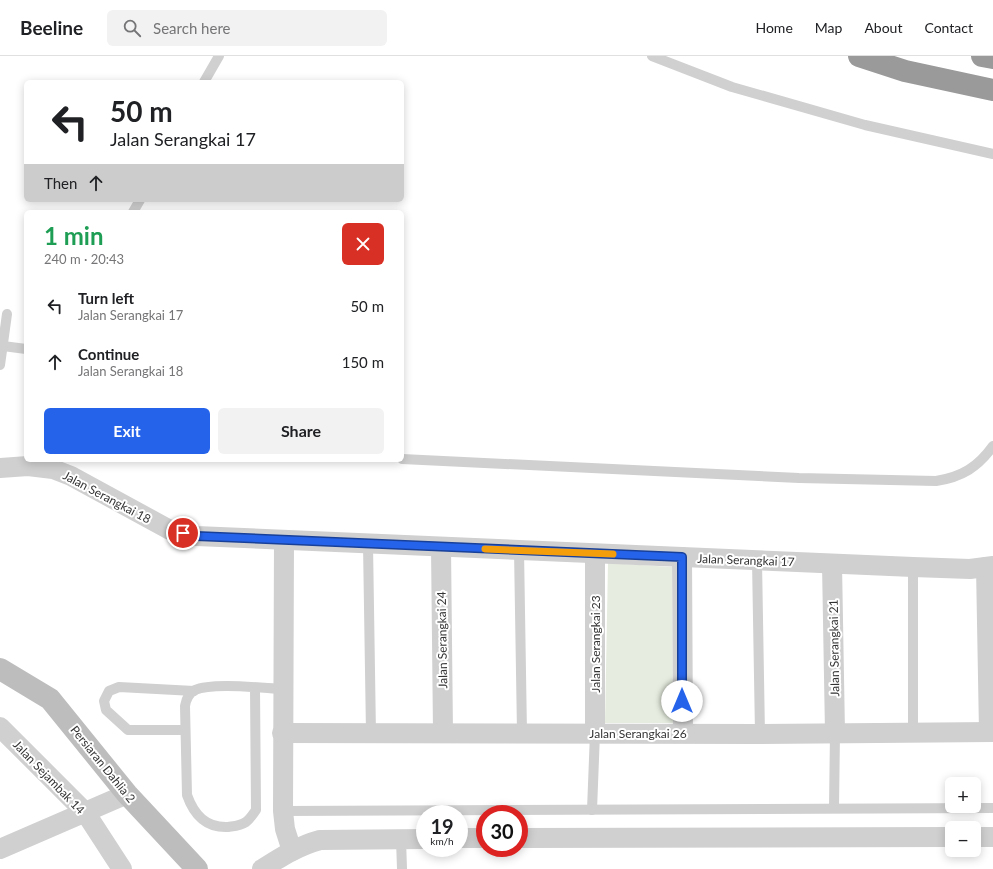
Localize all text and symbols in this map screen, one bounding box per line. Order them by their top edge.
search box [107,10,387,46]
text: Beeline [20,16,83,39]
icon: search [121,17,143,39]
text: Search here [153,19,230,37]
text: Home [755,19,793,36]
text: Map [815,19,842,36]
text: About [864,19,902,36]
text: Contact [924,19,973,36]
text: 50 m [110,94,173,128]
icon: left [44,96,96,148]
text: Jalan Serangkai 17 [110,128,256,150]
icon: ahead [85,172,107,194]
text: Then [44,174,77,192]
text: 1 min [44,221,104,250]
button: close [342,223,384,265]
text: 240 m · 20:43 [44,251,124,267]
text: Turn left [78,289,134,307]
icon: left [44,295,66,317]
text: 50 m [350,297,384,315]
text: Jalan Serangkai 17 [78,307,183,323]
text: Continue [78,345,139,363]
icon: ahead [44,351,66,373]
text: 150 m [342,353,384,371]
text: Jalan Serangkai 18 [78,363,183,379]
button: Exit [44,408,210,454]
button: Share [218,408,384,454]
street label: Jalan Serangkai 18 [61,468,153,526]
pin [166,516,200,550]
icon: arrive [172,522,194,544]
street label: Jalan Serangkai 17 [697,551,795,569]
street label: Jalan Serangkai 24 [434,591,450,689]
street label: Jalan Serangkai 23 [588,595,603,693]
street label: Jalan Serangkai 21 [826,599,842,697]
position arrow [661,680,703,722]
street label: Persiaran Dahlia 2 [67,722,139,806]
street label: Jalan Serangkai 26 [589,726,687,741]
street label: Jalan Sejambak 14 [10,737,88,817]
map controls [945,777,981,857]
button: + [945,777,981,813]
speed limit sign: 30 [476,805,528,857]
text: 19 [430,814,454,838]
button: − [945,821,981,857]
text: km/h [430,835,454,847]

